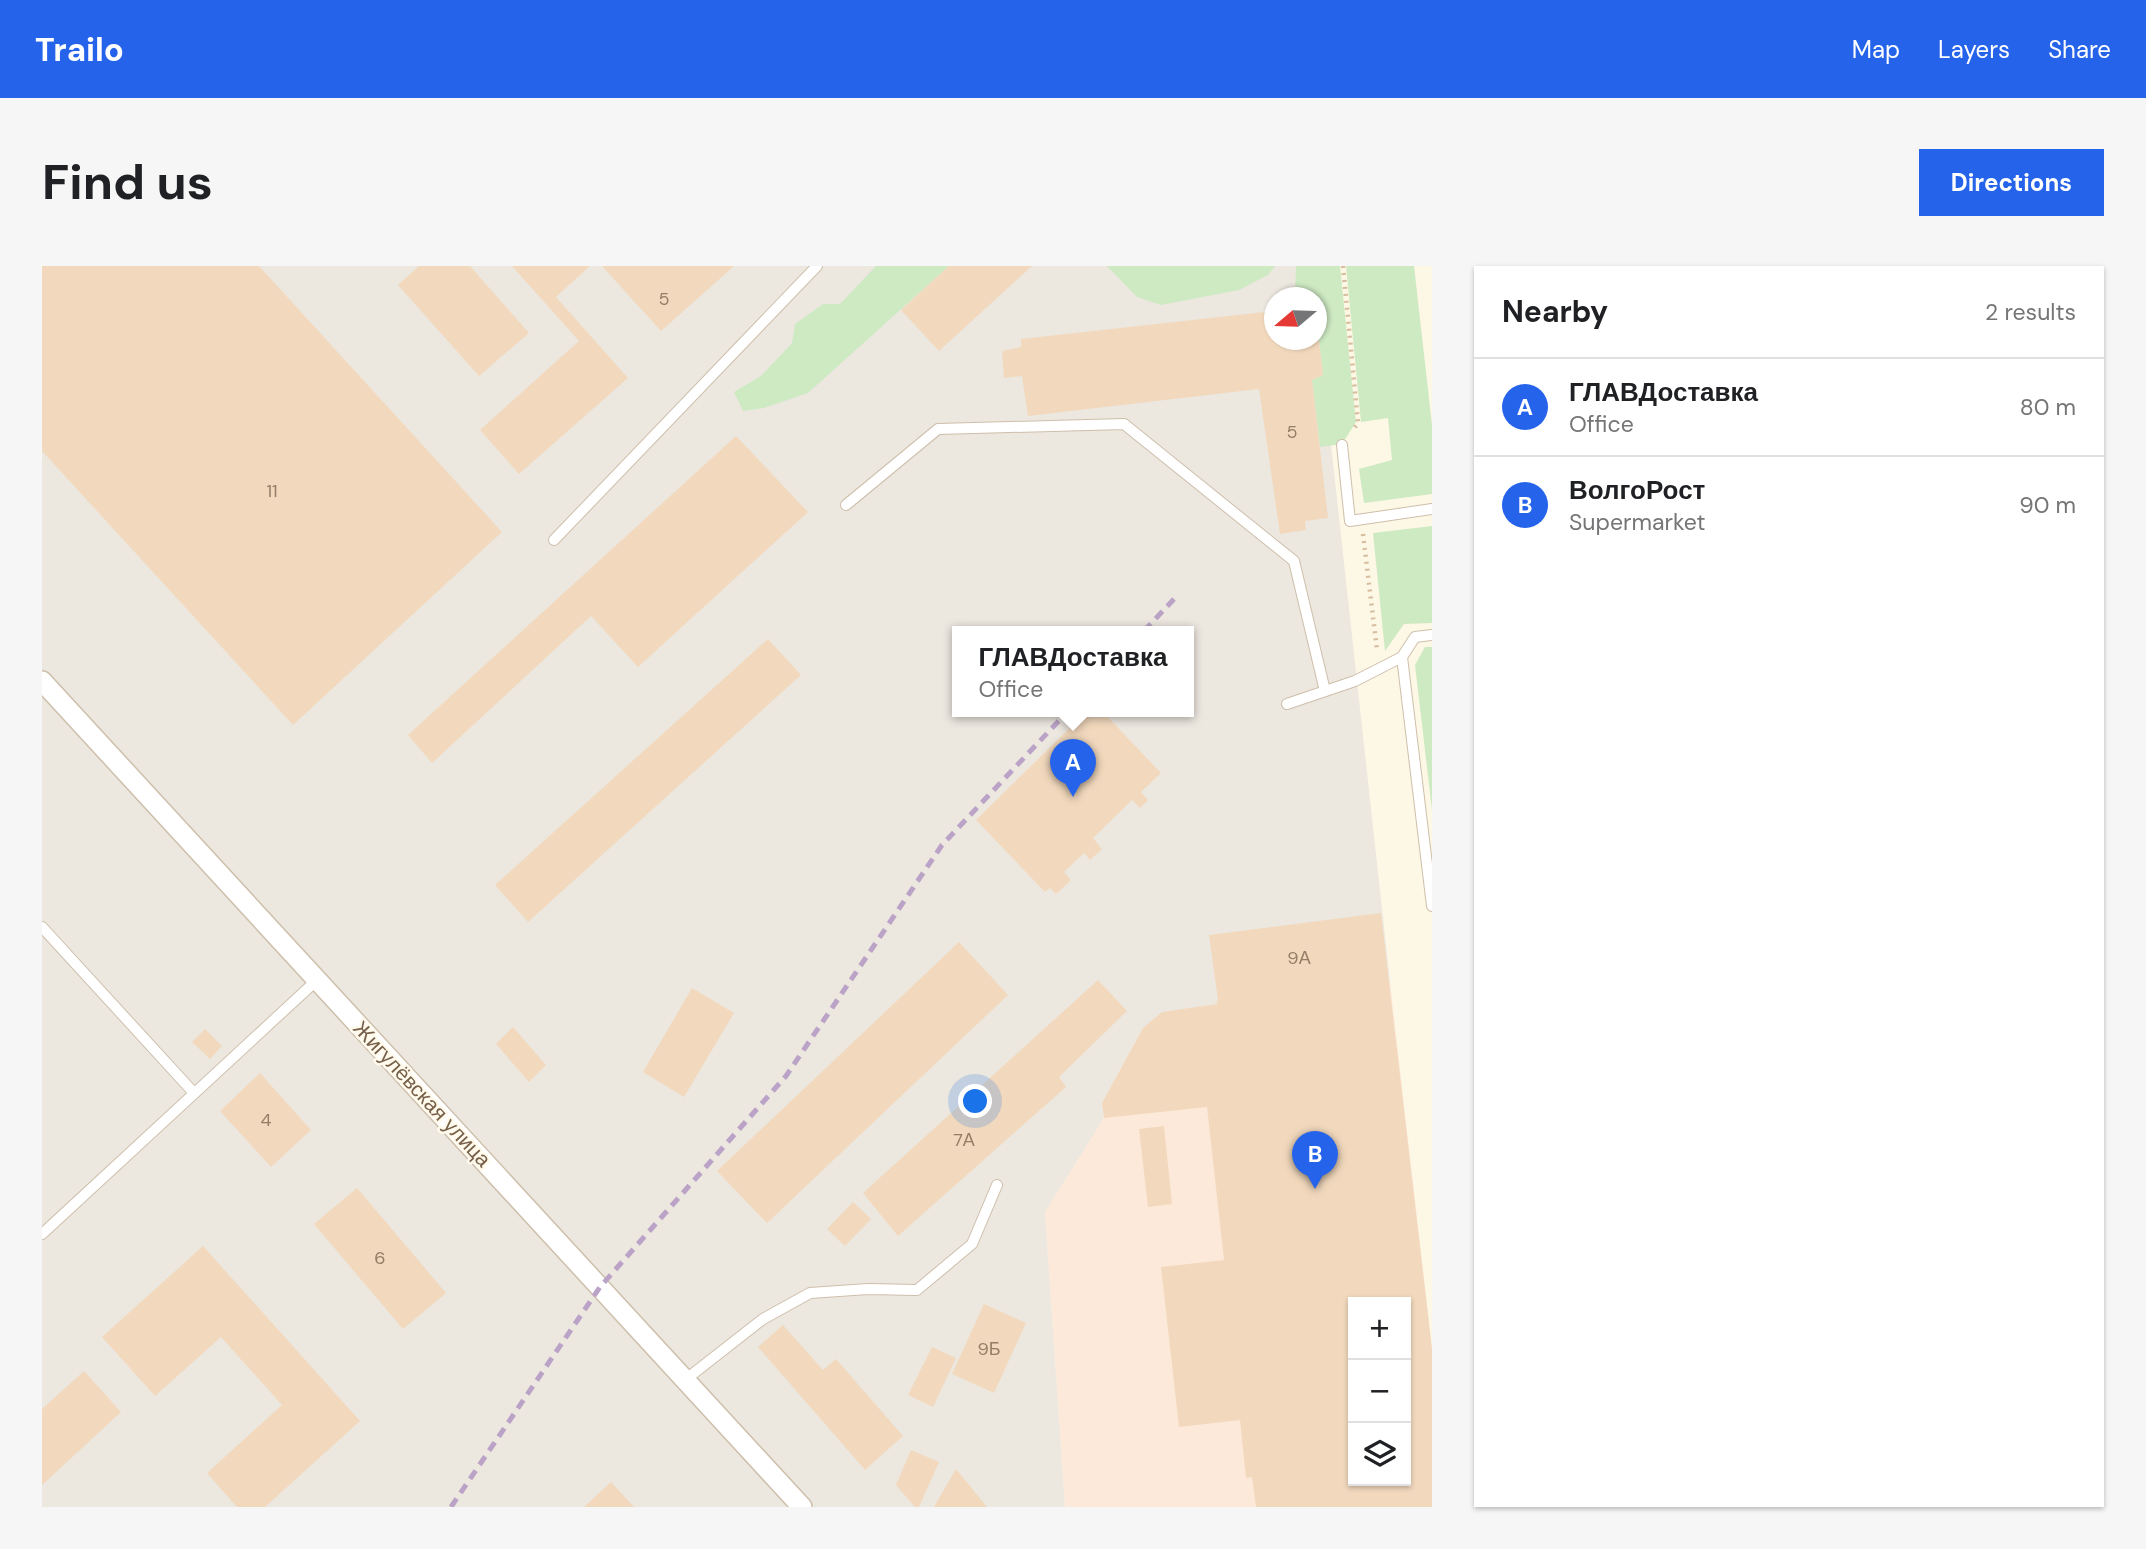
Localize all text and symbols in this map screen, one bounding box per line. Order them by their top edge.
text: Trailo [35,28,124,71]
text: Map [1852,34,1900,65]
text: Layers [1938,34,2010,65]
text: Share [2048,34,2111,65]
button: Directions [1919,149,2104,216]
text: Find us [42,150,213,214]
house number: 5 [659,287,669,311]
north arrow [1264,287,1327,350]
text: Nearby [1502,292,1608,331]
text: 2 results [1985,297,2076,327]
text: ГЛАВДоставка [1569,375,1758,409]
text: A [1517,392,1533,422]
text: 80 m [2020,392,2076,422]
text: Office [1569,409,1634,439]
house number: 5 [1287,420,1297,444]
text: ВолгоРост [1569,473,1705,507]
house number: 11 [266,479,278,503]
text: B [1518,490,1532,520]
text: 90 m [2019,490,2076,520]
text: Supermarket [1569,507,1705,537]
popup [952,626,1194,717]
text: ГЛАВДоставка [978,640,1168,674]
text: Office [978,674,1043,704]
pin: A [1050,739,1096,797]
house number: 9А [1287,946,1311,970]
street label: Жигулёвская улица [347,1015,497,1173]
your location [958,1084,992,1118]
house number: 4 [261,1108,272,1132]
house number: 7А [953,1128,975,1152]
pin: B [1292,1131,1338,1189]
house number: 6 [374,1246,386,1270]
map controls [1348,1297,1411,1486]
button: + [1348,1297,1411,1360]
house number: 9Б [977,1337,1001,1361]
button: − [1348,1360,1411,1423]
button: layers [1348,1423,1411,1486]

